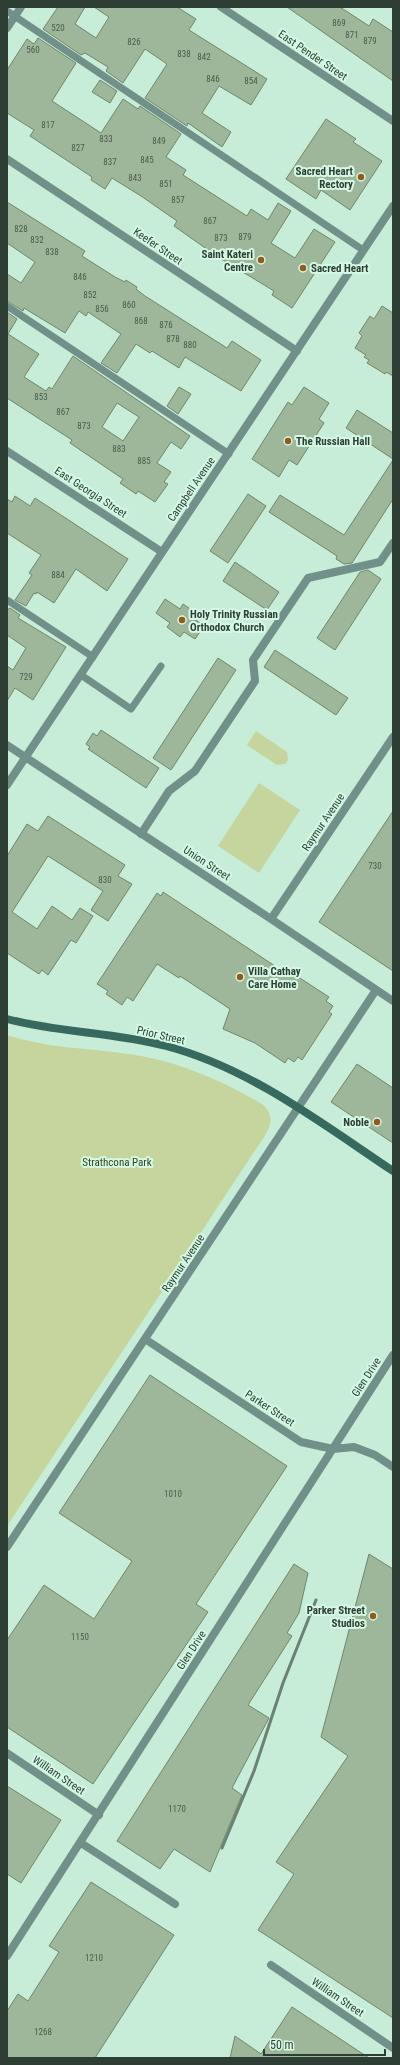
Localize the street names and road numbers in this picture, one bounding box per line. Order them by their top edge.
street label: East Pender Street [276,28,350,83]
street label: Keefer Street [131,225,185,268]
street label: Campbell Avenue [165,455,218,524]
street label: East Georgia Street [52,464,129,521]
street label: Raymur Avenue [299,791,347,854]
street label: Union Street [181,843,233,883]
street label: Prior Street [135,1024,186,1047]
street label: Raymur Avenue [159,1232,207,1295]
street label: Glen Drive [349,1355,384,1399]
street label: Parker Street [243,1388,297,1429]
street label: Glen Drive [174,1628,209,1672]
street label: William Street [30,1753,87,1798]
street label: William Street [309,1975,366,2020]

